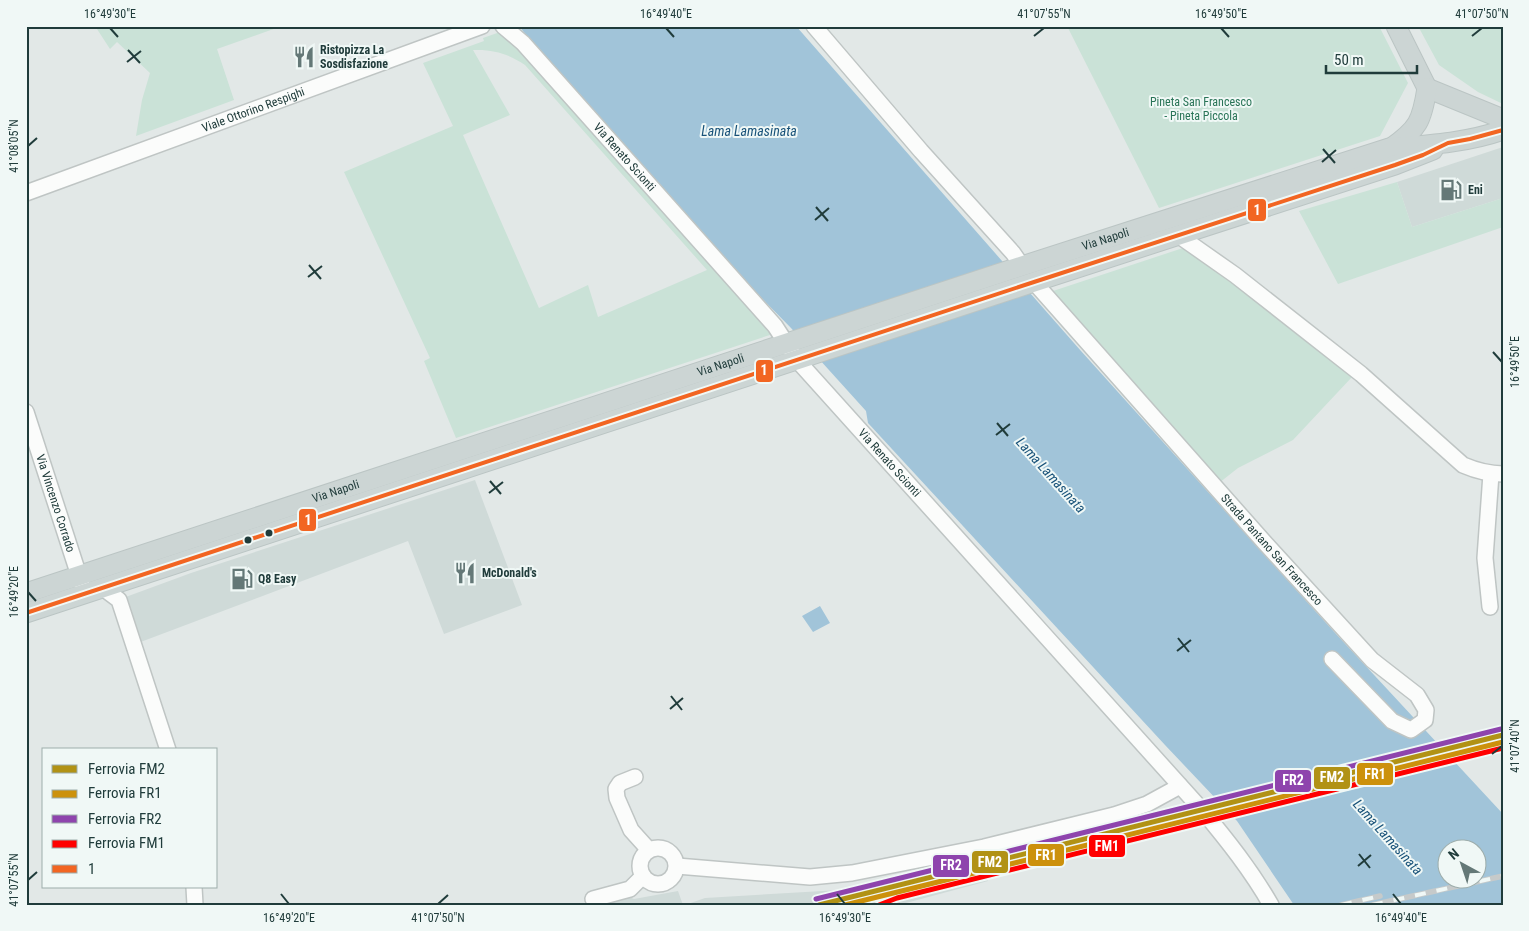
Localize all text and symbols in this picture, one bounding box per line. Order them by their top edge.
text: 16°49'30"E [84,7,136,21]
text: 16°49'40"E [640,7,692,21]
text: 41°07'55"N [1017,7,1071,21]
text: 16°49'50"E [1195,7,1247,21]
text: 41°07'50"N [1455,7,1509,21]
scale bar [1326,42,1418,74]
place label: Ristopizza La Sosdisfazione [320,43,388,71]
restaurant icon: Ristopizza La Sosdisfazione [291,44,317,70]
text: 50 m [1334,51,1364,69]
street label: Viale Ottorino Respighi [200,85,307,135]
park label: Pineta San Francesco - Pineta Piccola [1150,95,1252,123]
text: 41°08'05"N [7,119,21,173]
street label: Via Renato Scionti [591,120,659,194]
water label: Lama Lamasinata [701,123,797,139]
fuel station icon: Eni [1438,177,1464,203]
place label: Eni [1468,183,1483,197]
line badge: 1 [1247,198,1267,222]
text: 1 [1253,202,1261,218]
street label: Via Napoli [1080,225,1131,253]
text: 16°49'50"E [1508,336,1522,388]
street label: Via Napoli [695,351,746,379]
line badge: 1 [755,359,774,383]
text: 1 [760,362,768,378]
street label: Via Renato Scionti [855,426,924,500]
water label: Lama Lamasinata [1013,434,1089,516]
street label: Via Vincenzo Corrado [33,453,78,554]
street label: Via Napoli [310,477,361,506]
street label: Strada Pantano San Francesco [1218,491,1325,608]
line badge: 1 [298,508,317,532]
text: 1 [304,512,312,528]
unlabelled marker [264,528,274,538]
unlabelled marker [243,535,253,545]
restaurant icon: McDonald's [452,560,478,586]
text: 16°49'20"E [7,566,21,618]
fuel station icon: Q8 Easy [229,566,255,592]
place label: McDonald's [482,566,537,580]
place label: Q8 Easy [258,572,297,586]
text: 41°07'40"N [1508,719,1522,773]
legend [42,748,218,888]
text: Ferrovia FM2 [88,760,165,778]
line badge: FR1 [1356,762,1394,786]
line badge: FM2 [1313,766,1351,790]
text: FR1 [1364,766,1386,782]
line badge: FR2 [1274,769,1312,793]
text: FM2 [1320,769,1344,785]
text: FR2 [1282,772,1304,788]
text: Ferrovia FR1 [88,784,162,802]
water label: Lama Lamasinata [1350,796,1426,878]
text: Ferrovia FR2 [88,810,162,828]
text: Ferrovia FM1 [88,834,165,852]
line badge: FM1 [1088,834,1126,858]
text: FM1 [1095,838,1119,854]
north arrow [1436,838,1486,888]
line badge: FR1 [1027,843,1065,867]
text: N [1445,845,1462,863]
text: FR1 [1035,847,1057,863]
line badge: FM2 [971,850,1009,874]
text: 41°07'55"N [7,853,21,907]
line badge: FR2 [932,854,970,878]
text: FM2 [978,854,1002,870]
text: FR2 [940,857,962,873]
text: 1 [88,860,95,878]
text: 16°49'20"E [263,911,315,925]
text: 41°07'50"N [411,911,465,925]
text: 16°49'30"E [819,911,871,925]
text: 16°49'40"E [1375,911,1427,925]

